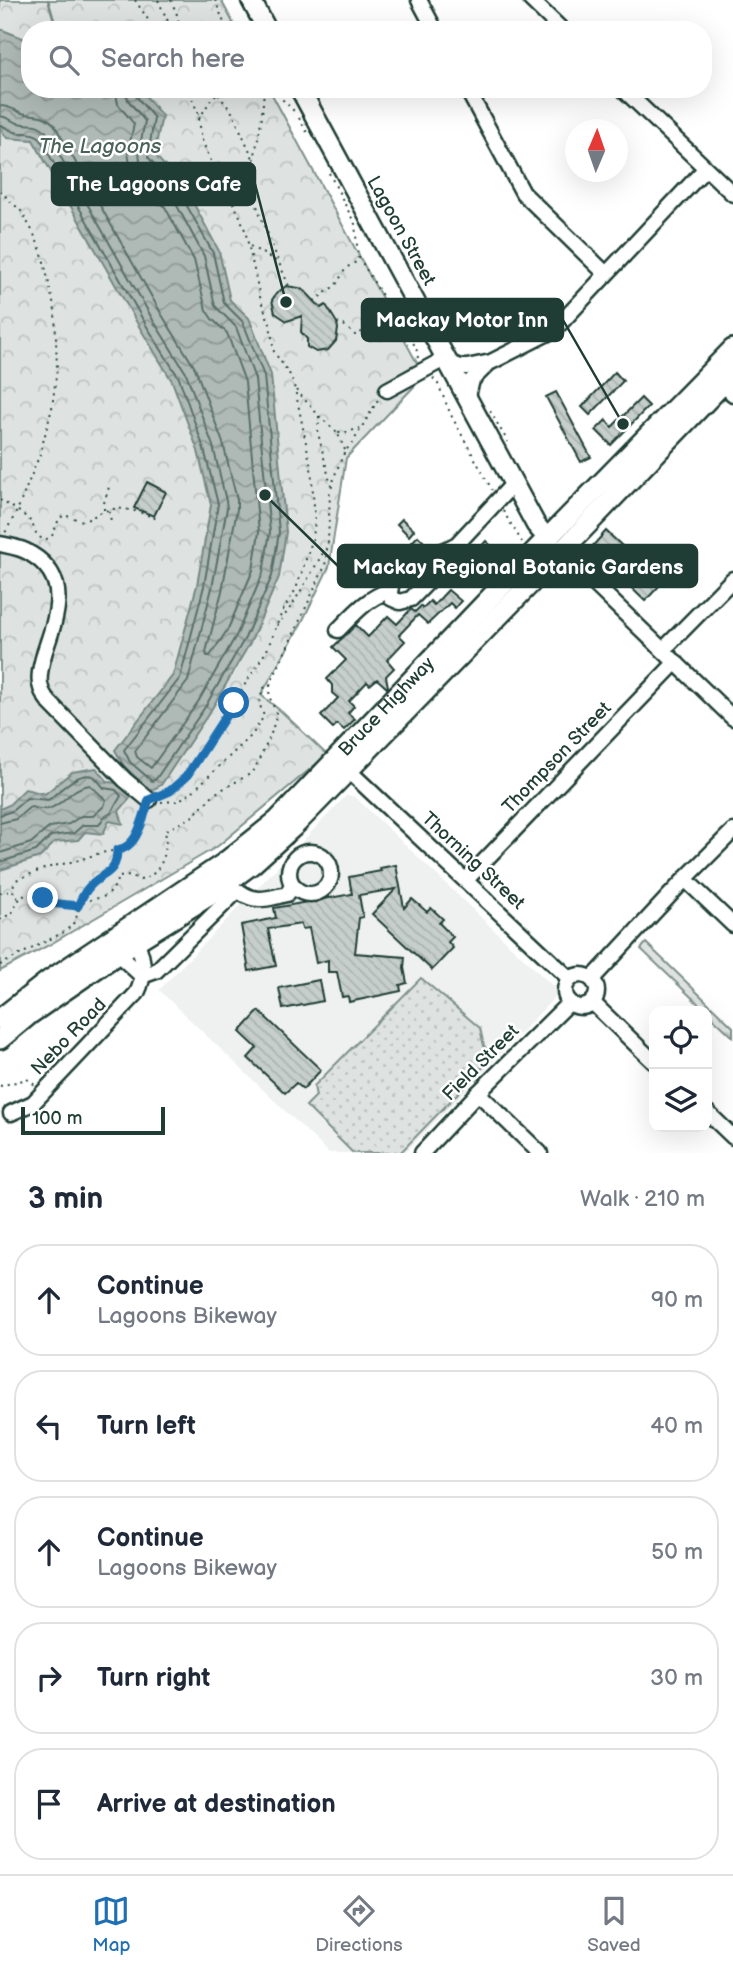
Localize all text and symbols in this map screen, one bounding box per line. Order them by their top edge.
search box [21,21,712,98]
icon: search [45,41,83,79]
text: Search here [101,44,245,75]
north arrow [565,119,628,182]
water label: The Lagoons [39,134,162,159]
callout: The Lagoons Cafe [52,163,255,205]
text: The Lagoons Cafe [67,172,241,197]
street label: Lagoon Street [362,172,441,290]
callout: Mackay Motor Inn [362,299,563,341]
text: Mackay Motor Inn [376,308,548,333]
callout: Mackay Regional Botanic Gardens [338,545,697,587]
text: Mackay Regional Botanic Gardens [353,555,683,580]
street label: Bruce Highway [334,652,439,761]
route start [218,687,249,718]
street label: Thompson Street [498,697,616,819]
street label: Thorning Street [417,807,530,915]
route end [27,882,58,913]
street label: Nebo Road [27,994,111,1080]
map controls [649,1006,712,1132]
button: locate [649,1006,712,1069]
street label: Field Street [438,1020,524,1106]
button: layers [649,1069,712,1132]
scale bar [21,1104,164,1136]
text: 100 m [32,1107,83,1130]
text: 3 min [28,1181,103,1217]
text: Walk · 210 m [580,1185,705,1213]
text: Continue [97,1271,204,1302]
icon: ahead [30,1281,68,1319]
text: 90 m [651,1286,703,1314]
text: Lagoons Bikeway [97,1302,277,1330]
icon: left [30,1407,68,1445]
text: Turn left [97,1411,196,1442]
text: 40 m [650,1412,703,1440]
text: Continue [97,1523,204,1554]
icon: ahead [30,1533,68,1571]
text: 50 m [651,1538,703,1566]
text: Lagoons Bikeway [97,1554,277,1582]
icon: right [30,1659,68,1697]
text: Turn right [97,1663,210,1694]
text: 30 m [650,1664,703,1692]
icon: arrive [30,1785,68,1823]
text: Arrive at destination [97,1789,336,1820]
tab: Map [92,1892,131,1957]
tab: Directions [315,1892,403,1957]
tab: Saved [587,1892,641,1957]

